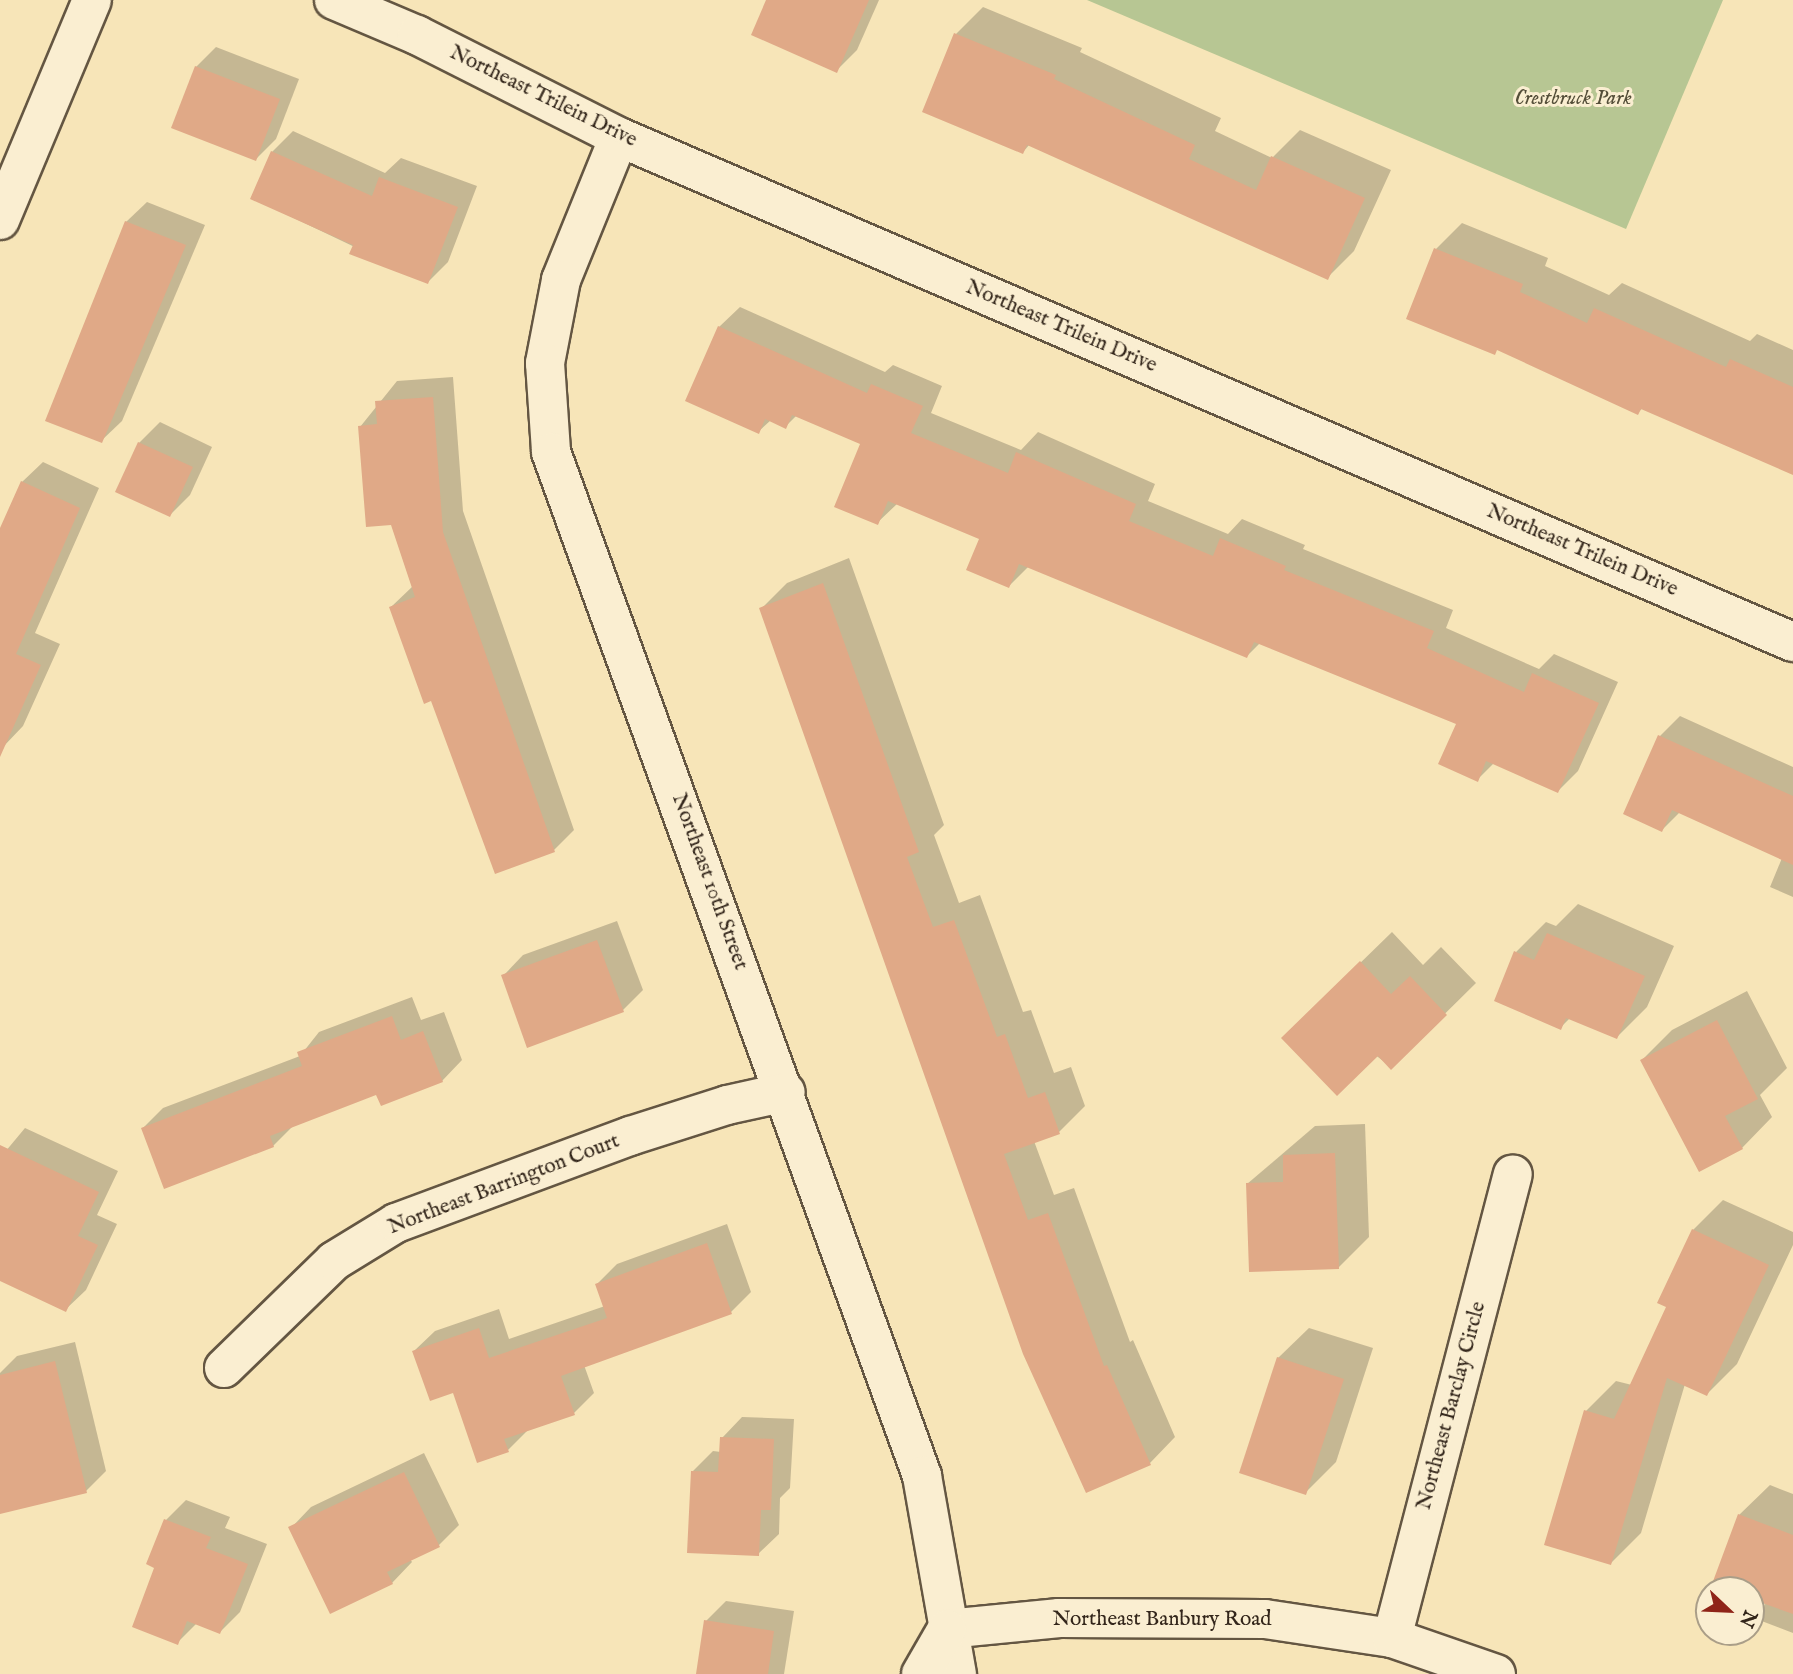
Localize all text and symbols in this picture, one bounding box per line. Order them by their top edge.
street label: Northeast Trilein Drive [445,41,641,153]
park label: Crestbruck Park [1514,86,1632,112]
street label: Northeast Trilein Drive [962,275,1160,379]
street label: Northeast Trilein Drive [1483,499,1681,603]
street label: Northeast 10th Street [665,790,753,974]
street label: Northeast Barrington Court [385,1129,623,1241]
street label: Northeast Barclay Circle [1412,1299,1492,1513]
north arrow [1695,1576,1765,1646]
text: N [1733,1606,1762,1631]
street label: Northeast Banbury Road [1053,1607,1271,1633]

